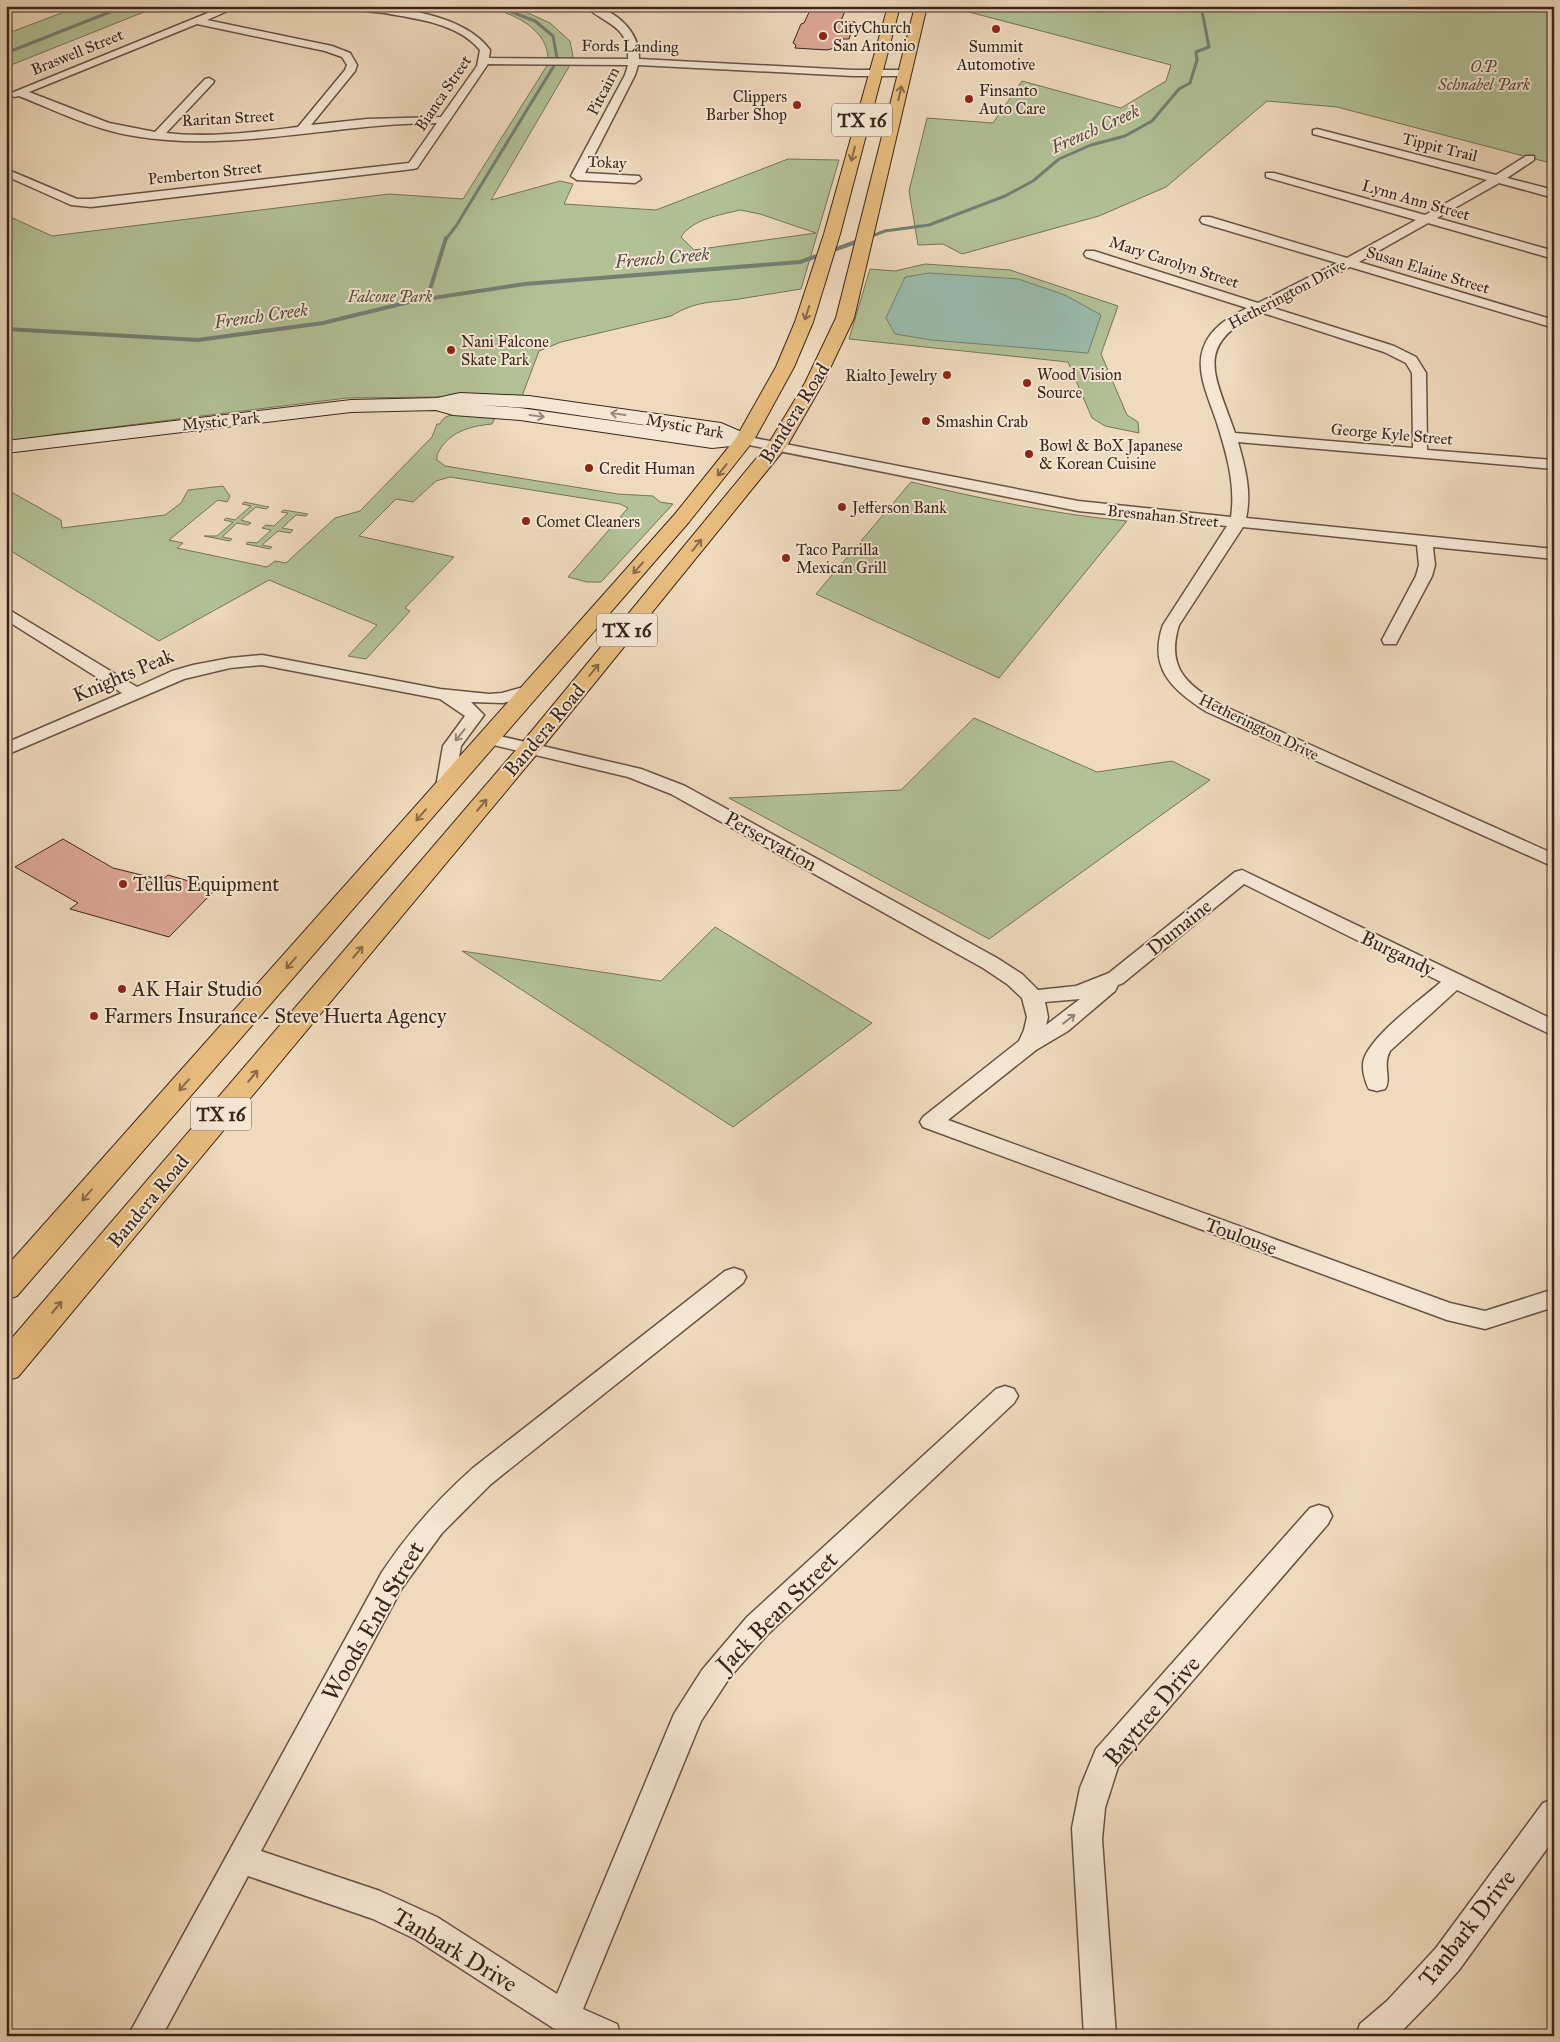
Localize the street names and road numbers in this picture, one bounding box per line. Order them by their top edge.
street label: Braswell Street [28,25,126,79]
street label: Fords Landing [581,36,679,57]
street label: Bianca Street [411,51,475,134]
street label: Pitcairn [583,63,623,118]
road number: TX 16 [832,104,892,136]
street label: Raritan Street [181,106,275,130]
street label: Tippit Trail [1400,128,1480,166]
street label: Tokay [587,151,628,173]
street label: Pemberton Street [147,158,263,188]
street label: Lynn Ann Street [1360,176,1472,225]
street label: Mary Carolyn Street [1107,232,1242,292]
street label: Susan Elaine Street [1364,242,1492,298]
street label: Hetherington Drive [1225,255,1350,334]
street label: Bandera Road [754,358,834,468]
street label: Mystic Park [181,407,262,435]
street label: Mystic Park [645,410,726,442]
street label: George Kyle Street [1330,419,1454,450]
street label: Bresnahan Street [1106,501,1220,531]
road number: TX 16 [597,614,657,646]
street label: Knights Peak [69,643,178,708]
street label: Bandera Road [498,679,590,781]
street label: Hetherington Drive [1196,690,1322,765]
street label: Perservation [721,806,821,876]
street label: Dumaine [1142,894,1216,960]
street label: Burgandy [1357,925,1439,982]
road number: TX 16 [191,1098,251,1130]
street label: Bandera Road [102,1150,194,1252]
street label: Toulouse [1202,1212,1280,1260]
street label: Woods End Street [315,1535,431,1706]
street label: Jack Bean Street [708,1545,844,1681]
street label: Baytree Drive [1097,1650,1207,1772]
street label: Tanbark Drive [1412,1863,1522,1993]
street label: Tanbark Drive [387,1901,523,1999]

